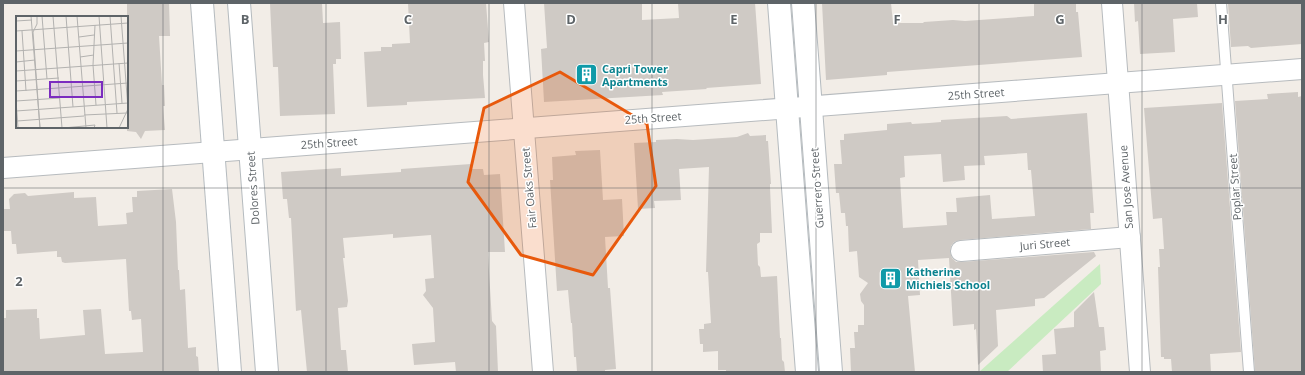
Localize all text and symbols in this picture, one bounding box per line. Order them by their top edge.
text: B [241,10,250,28]
text: C [404,10,412,28]
text: D [566,10,576,28]
text: E [730,10,738,28]
text: F [893,10,901,28]
text: G [1055,10,1065,28]
text: H [1218,10,1228,28]
inset map [16,16,128,128]
place label: Capri Tower Apartments [602,61,668,89]
building icon: Capri Tower Apartments [573,62,599,88]
street label: 25th Street [947,84,1005,103]
street label: 25th Street [624,108,682,127]
street label: 25th Street [300,133,358,152]
street label: San Jose Avenue [1115,145,1136,229]
street label: Fair Oaks Street [517,147,540,229]
street label: Guerrero Street [806,147,827,229]
street label: Dolores Street [242,151,263,225]
street label: Poplar Street [1225,153,1244,221]
street label: Juri Street [1018,234,1071,253]
place label: Katherine Michiels School [906,264,990,292]
building icon: Katherine Michiels School [877,265,903,291]
text: 2 [15,272,23,290]

